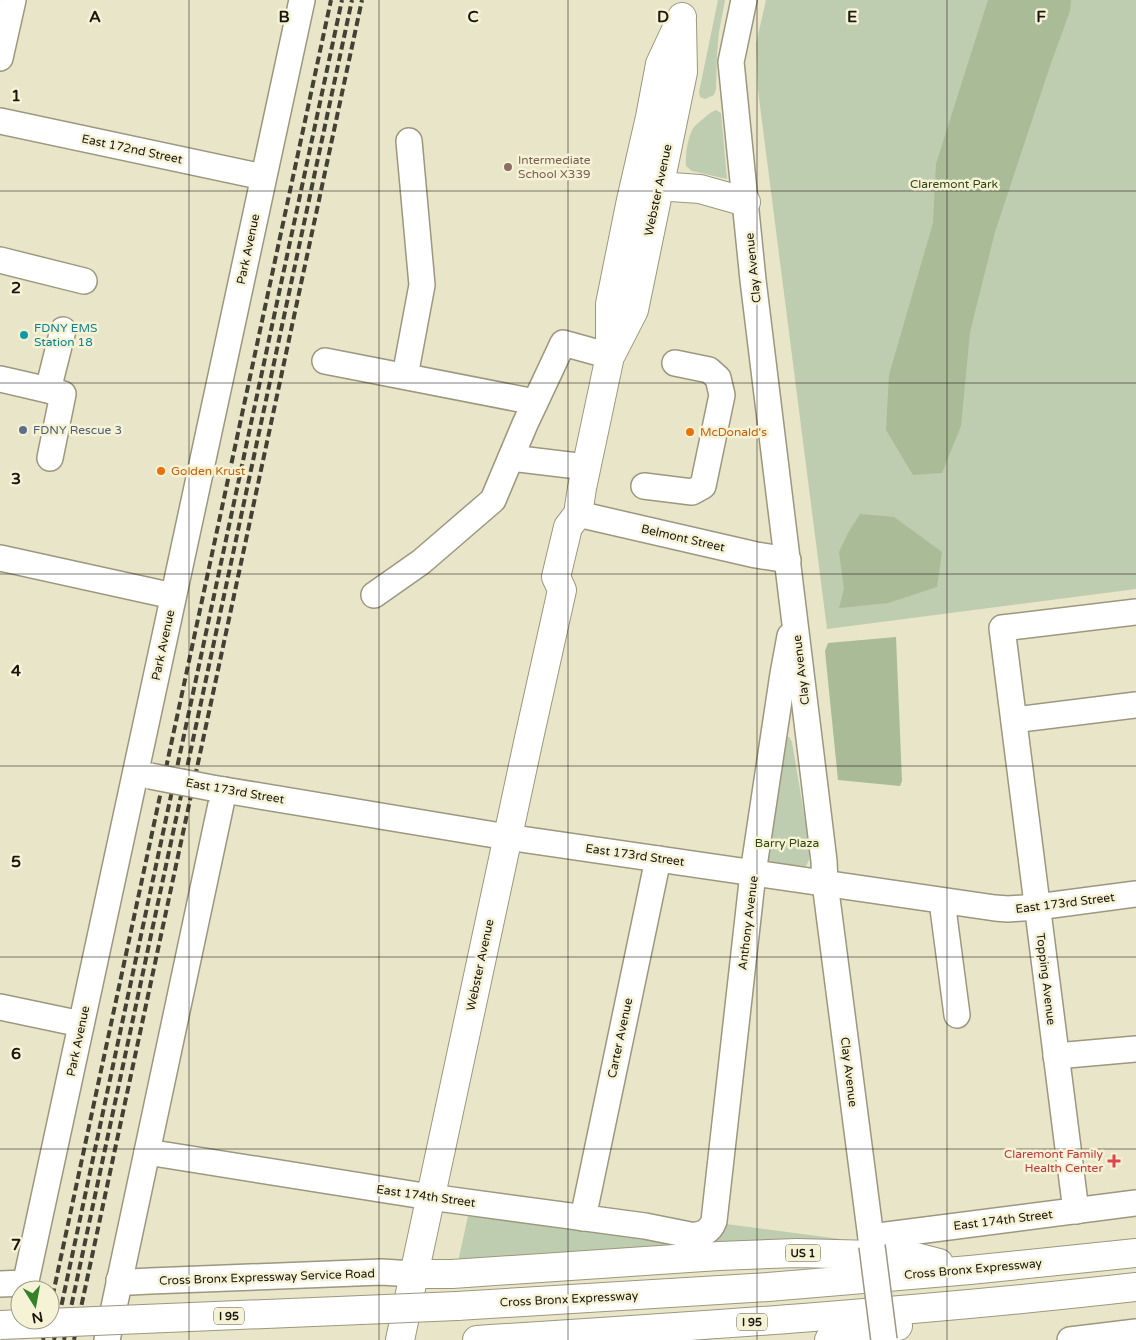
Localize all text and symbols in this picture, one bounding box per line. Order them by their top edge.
text: A [89,7,101,27]
text: B [278,7,290,27]
text: C [467,7,479,27]
text: D [657,7,669,27]
text: E [847,7,857,27]
text: F [1036,7,1046,27]
text: 1 [11,86,21,106]
street label: East 172nd Street [80,131,184,167]
street label: Webster Avenue [641,143,675,237]
place label: Intermediate School X339 [518,153,591,181]
marker: Intermediate School X339 [502,161,514,173]
park label: Claremont Park [910,177,999,191]
street label: Park Avenue [234,212,262,286]
street label: Clay Avenue [742,232,764,304]
text: 2 [11,278,21,298]
place label: FDNY EMS Station 18 [34,321,97,349]
marker: FDNY EMS Station 18 [18,329,30,341]
place label: FDNY Rescue 3 [33,423,122,437]
marker: FDNY Rescue 3 [17,424,29,436]
place label: McDonald's [700,425,767,439]
marker: McDonald's [684,426,696,438]
place label: Golden Krust [171,464,246,478]
marker: Golden Krust [155,465,167,477]
text: 3 [11,469,21,489]
street label: Belmont Street [640,522,727,555]
street label: Park Avenue [149,608,177,682]
street label: Clay Avenue [790,634,812,706]
text: 4 [11,661,21,681]
street label: East 173rd Street [185,775,286,807]
park label: Barry Plaza [755,836,819,850]
street label: East 173rd Street [585,841,686,869]
text: 5 [11,852,21,872]
street label: Anthony Avenue [735,875,761,971]
street label: East 173rd Street [1015,890,1116,916]
street label: Webster Avenue [463,918,497,1012]
street label: Topping Avenue [1033,932,1059,1026]
street label: Carter Avenue [605,996,635,1079]
street label: Park Avenue [64,1004,92,1078]
street label: Clay Avenue [838,1036,860,1108]
text: 6 [11,1044,21,1064]
place label: Claremont Family Health Center [1004,1147,1104,1175]
marker: Claremont Family Health Center [1107,1154,1121,1168]
street label: East 174th Street [376,1182,477,1210]
street label: East 174th Street [953,1207,1054,1233]
text: 7 [11,1235,21,1255]
road number: US 1 [786,1244,820,1262]
street label: Cross Bronx Expressway [903,1256,1043,1282]
street label: Cross Bronx Expressway Service Road [159,1266,375,1288]
north arrow [10,1280,60,1330]
street label: Cross Bronx Expressway [500,1288,639,1310]
text: N [30,1308,45,1327]
road number: I 95 [214,1308,244,1324]
road number: I 95 [737,1314,767,1330]

